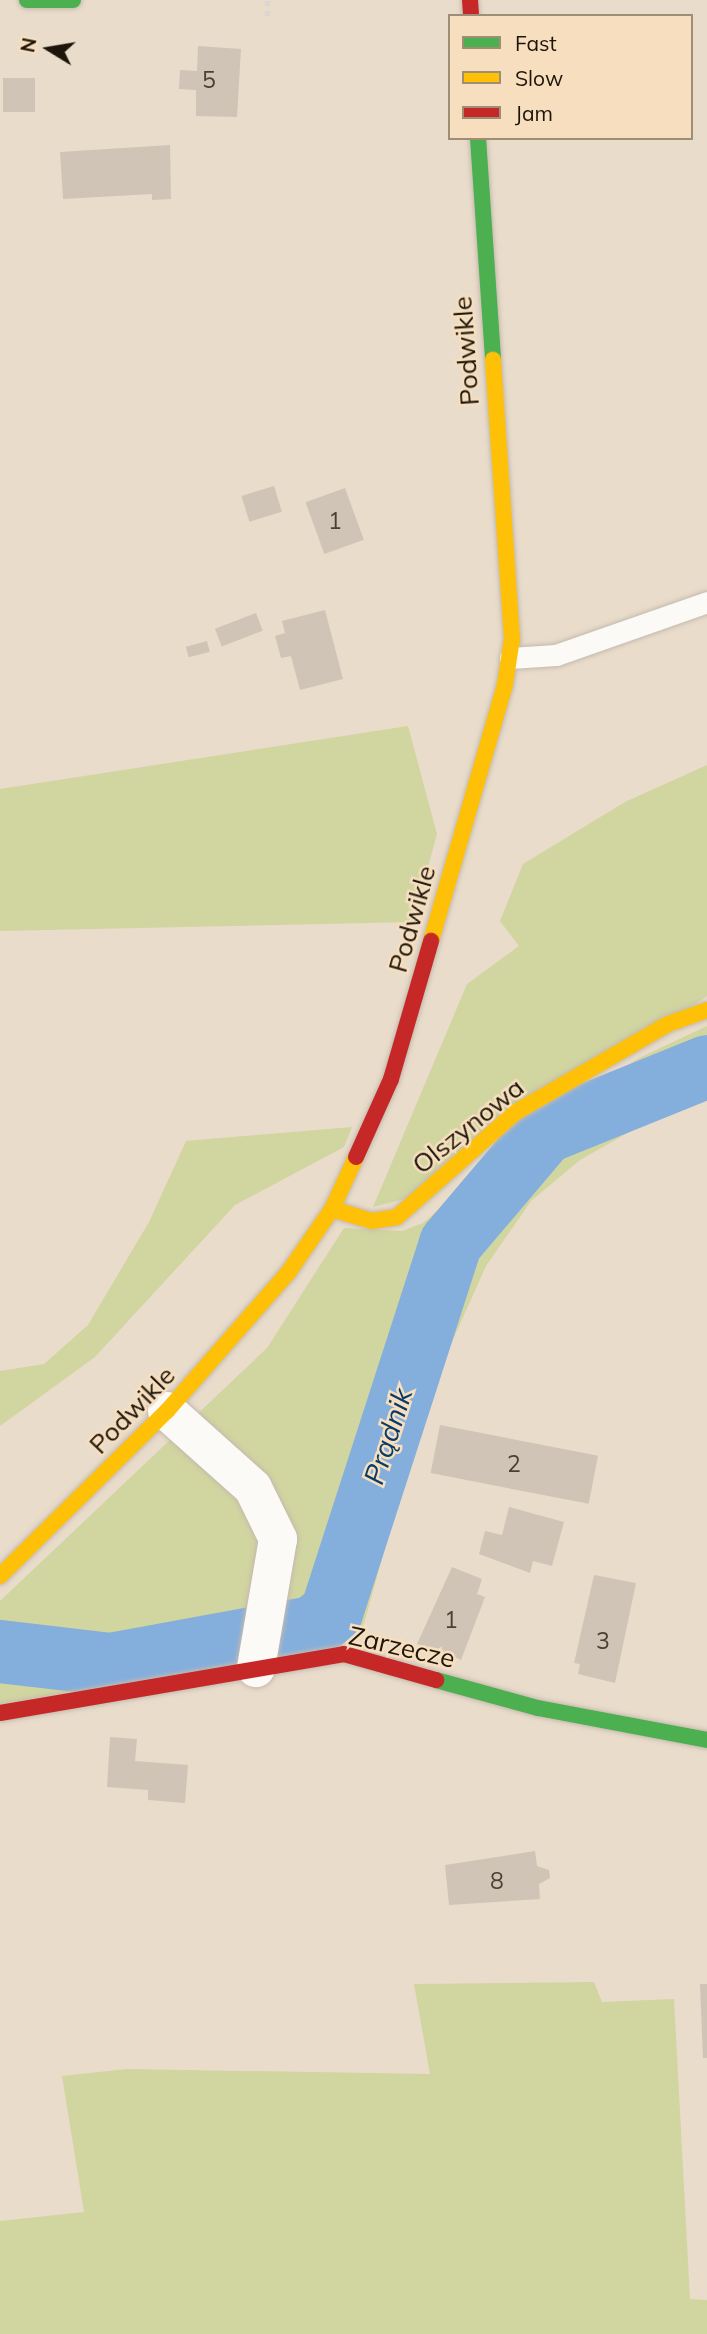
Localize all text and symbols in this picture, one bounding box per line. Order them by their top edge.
north arrow [14,14,84,84]
legend [448,14,693,140]
text: Fast [515,30,557,56]
text: N [15,36,42,54]
text: Slow [515,65,563,91]
house number: 5 [202,66,216,94]
text: Jam [515,100,553,126]
street label: Podwikle [447,295,485,407]
house number: 1 [328,507,342,535]
street label: Podwikle [382,862,442,976]
street label: Olszynowa [406,1072,530,1180]
street label: Podwikle [83,1360,181,1460]
water label: Prądnik [357,1384,419,1488]
house number: 2 [507,1450,521,1478]
house number: 1 [444,1606,458,1634]
street label: Zarzecze [346,1620,458,1674]
house number: 3 [596,1627,610,1655]
house number: 8 [490,1867,504,1895]

